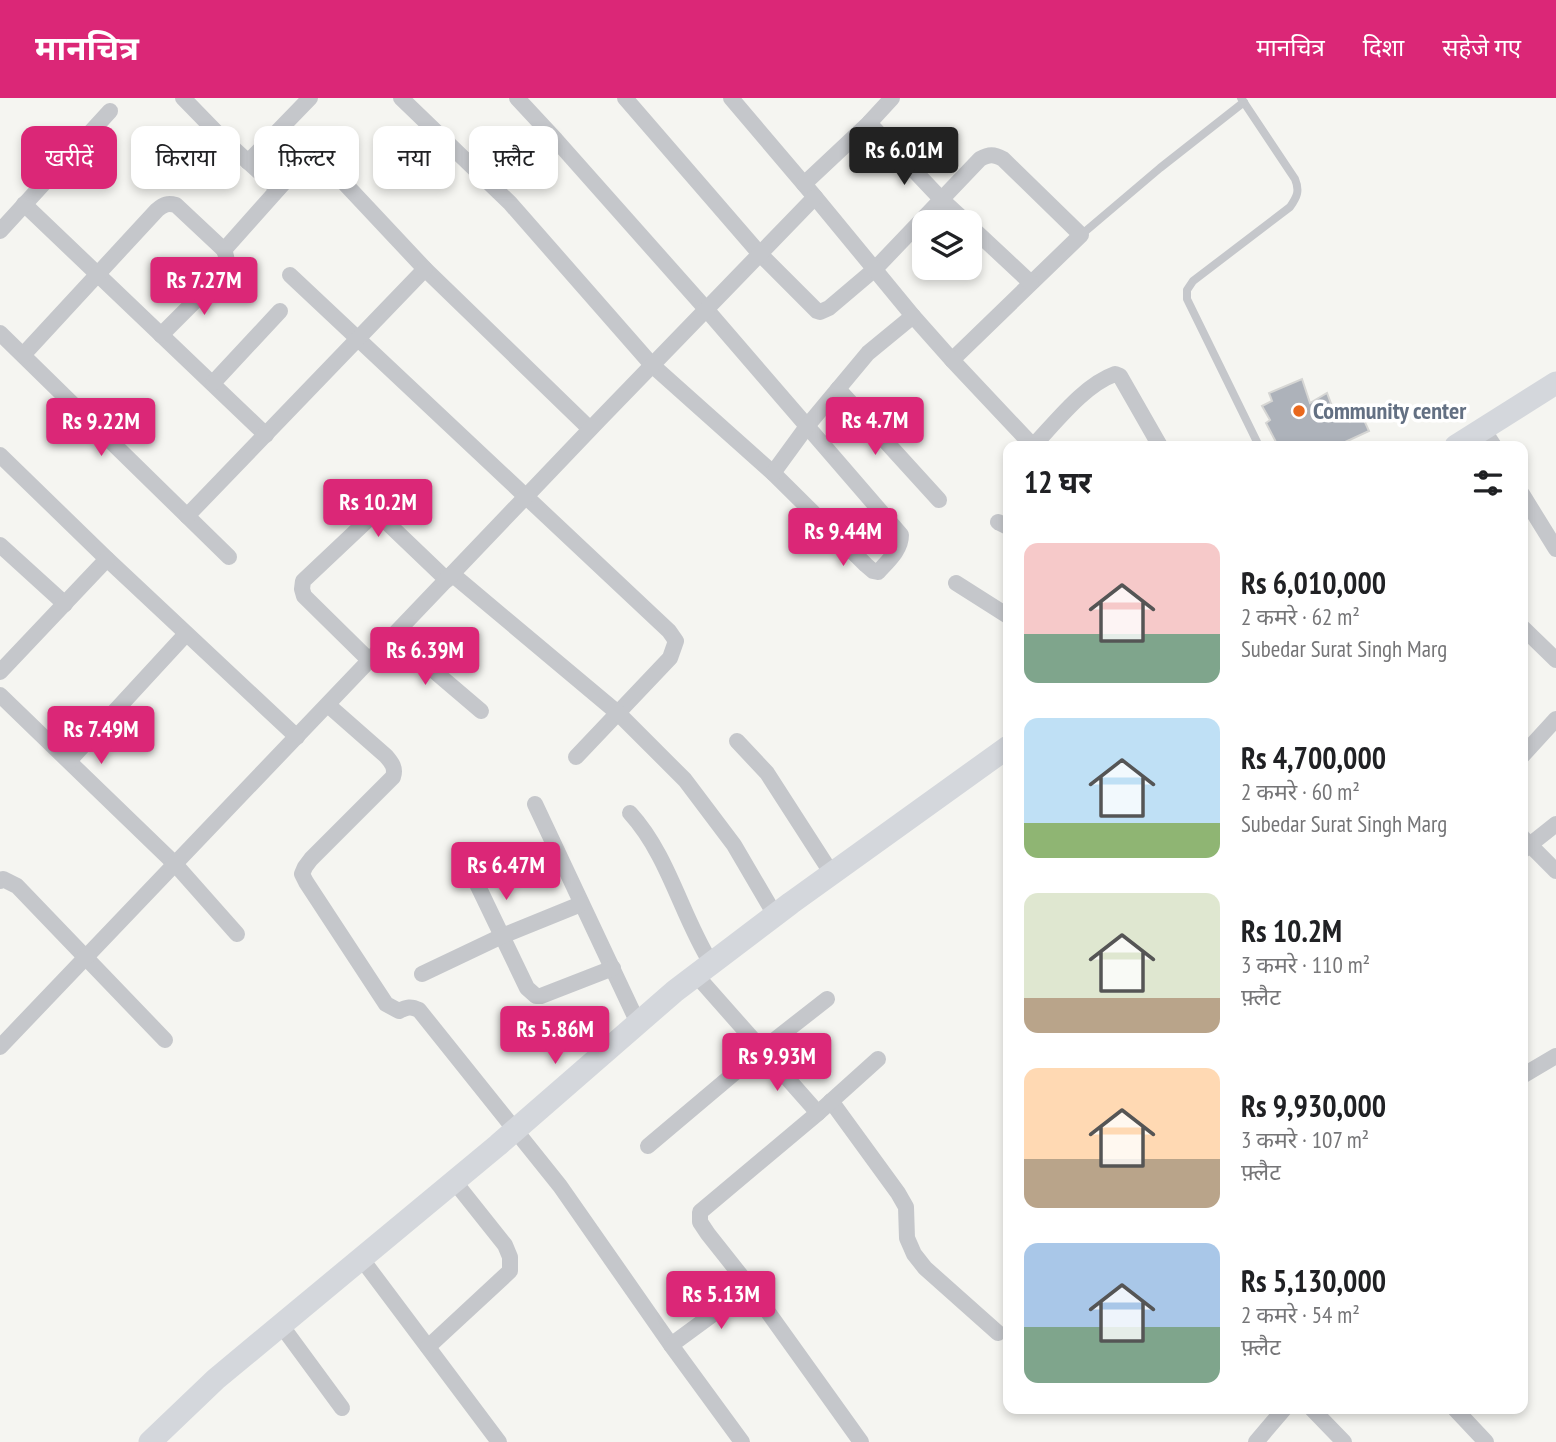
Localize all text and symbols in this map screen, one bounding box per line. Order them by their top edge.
text: मानचित्र [35,26,139,69]
text: मानचित्र [1256,32,1325,63]
text: दिशा [1363,32,1404,63]
text: सहेजे गए [1442,32,1521,63]
chip: खरीदें [21,126,117,189]
chip: किराया [131,126,240,189]
chip: फ़िल्टर [254,126,359,189]
chip: नया [373,126,455,189]
chip: फ़्लैट [469,126,558,189]
pin: Rs 6.01M [832,127,976,187]
text: Rs 6.01M [865,135,943,164]
map controls [912,210,982,280]
button: layers [912,210,982,280]
pin: Rs 7.27M [132,258,276,317]
text: Rs 7.27M [166,265,242,294]
place label: Community center [1313,395,1467,426]
pin: Rs 9.22M [29,398,173,458]
pin: Rs 4.7M [810,398,940,457]
marker: Community center [1291,403,1307,419]
text: Rs 4.7M [842,405,908,434]
text: Rs 9.22M [62,406,140,435]
text: 12 घर [1024,462,1092,501]
icon: filters [1469,464,1507,502]
pin: Rs 10.2M [306,480,450,539]
text: Rs 10.2M [339,487,417,516]
pin: Rs 9.44M [771,508,915,568]
text: Rs 9.44M [804,516,882,545]
text: Rs 6,010,000 [1241,563,1386,602]
icon: home [1080,571,1164,655]
text: 2 कमरे · 62 m² [1241,602,1360,631]
pin: Rs 6.39M [353,628,497,687]
text: Subedar Surat Singh Marg [1241,634,1447,663]
text: Rs 6.39M [386,635,464,664]
pin: Rs 7.49M [29,706,173,766]
text: Rs 7.49M [63,714,139,743]
text: Rs 4,700,000 [1241,738,1386,777]
icon: home [1080,746,1164,830]
text: 2 कमरे · 60 m² [1241,777,1360,806]
text: Subedar Surat Singh Marg [1241,809,1447,838]
pin: Rs 6.47M [434,842,578,902]
text: Rs 6.47M [467,850,545,879]
text: Rs 10.2M [1241,911,1342,950]
icon: home [1080,921,1164,1005]
text: 3 कमरे · 110 m² [1241,950,1370,979]
text: फ़्लैट [1241,982,1281,1011]
pin: Rs 5.86M [483,1006,627,1066]
text: Rs 5.86M [516,1014,594,1043]
pin: Rs 9.93M [705,1034,849,1093]
text: Rs 9.93M [738,1041,816,1070]
text: Rs 9,930,000 [1241,1086,1386,1125]
icon: home [1080,1096,1164,1180]
text: 3 कमरे · 107 m² [1241,1125,1369,1154]
text: फ़्लैट [1241,1157,1281,1186]
text: Rs 5,130,000 [1241,1261,1386,1300]
icon: home [1080,1271,1164,1355]
pin: Rs 5.13M [649,1272,793,1331]
text: Rs 5.13M [682,1279,760,1308]
text: 2 कमरे · 54 m² [1241,1300,1360,1329]
text: फ़्लैट [1241,1332,1281,1361]

